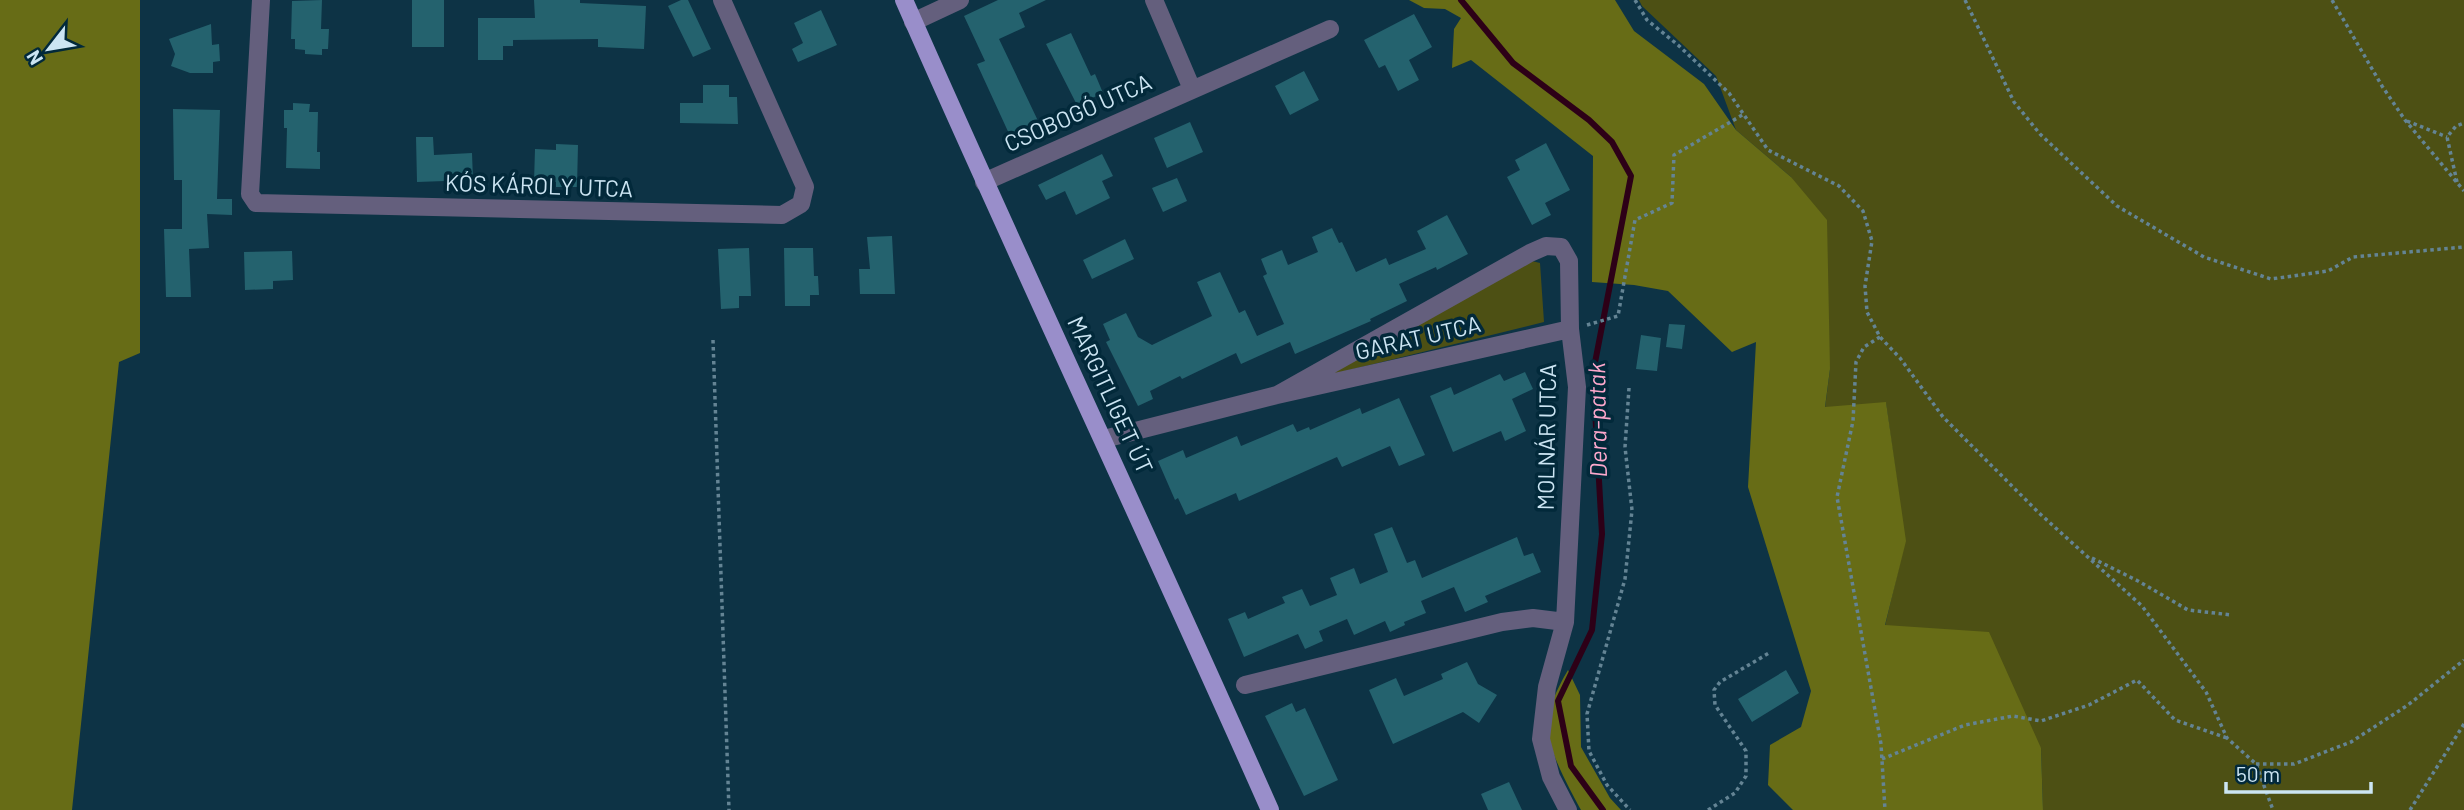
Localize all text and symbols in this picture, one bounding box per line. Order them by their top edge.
north arrow [14,14,84,84]
text: N [21,47,47,69]
street label: CSOBOGÓ UTCA [1000,67,1156,157]
street label: KÓS KÁROLY UTCA [445,168,634,202]
street label: GARAT UTCA [1352,309,1483,365]
street label: MARGITLIGET ÚT [1062,311,1160,478]
water label: Dera-patak [1581,362,1612,478]
street label: MOLNÁR UTCA [1531,363,1561,511]
scale bar [2226,750,2371,794]
text: 50 m [2236,761,2280,786]

